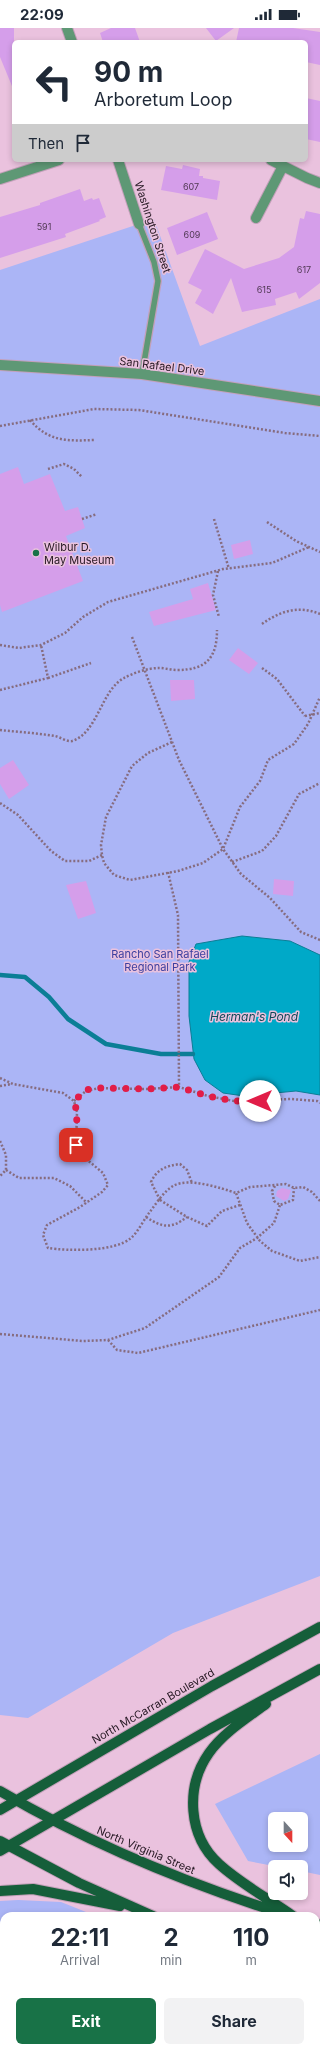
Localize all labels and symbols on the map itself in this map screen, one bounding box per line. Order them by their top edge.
street label: Washington Street [132,179,175,275]
house number: 607 [183,181,199,192]
house number: 591 [37,221,51,232]
house number: 609 [184,229,201,240]
house number: 617 [297,264,311,275]
house number: 615 [257,284,271,295]
street label: San Rafael Drive [119,354,205,378]
place label: Wilbur D. May Museum [44,540,114,567]
marker: Wilbur D. May Museum [31,548,41,558]
park label: Rancho San Rafael Regional Park [111,947,209,974]
water label: Herman's Pond [210,1009,299,1024]
position arrow [239,1080,281,1122]
pin [59,1128,93,1162]
street label: North McCarran Boulevard [89,1665,217,1747]
north arrow [268,1812,308,1852]
street label: North Virginia Street [95,1823,198,1877]

